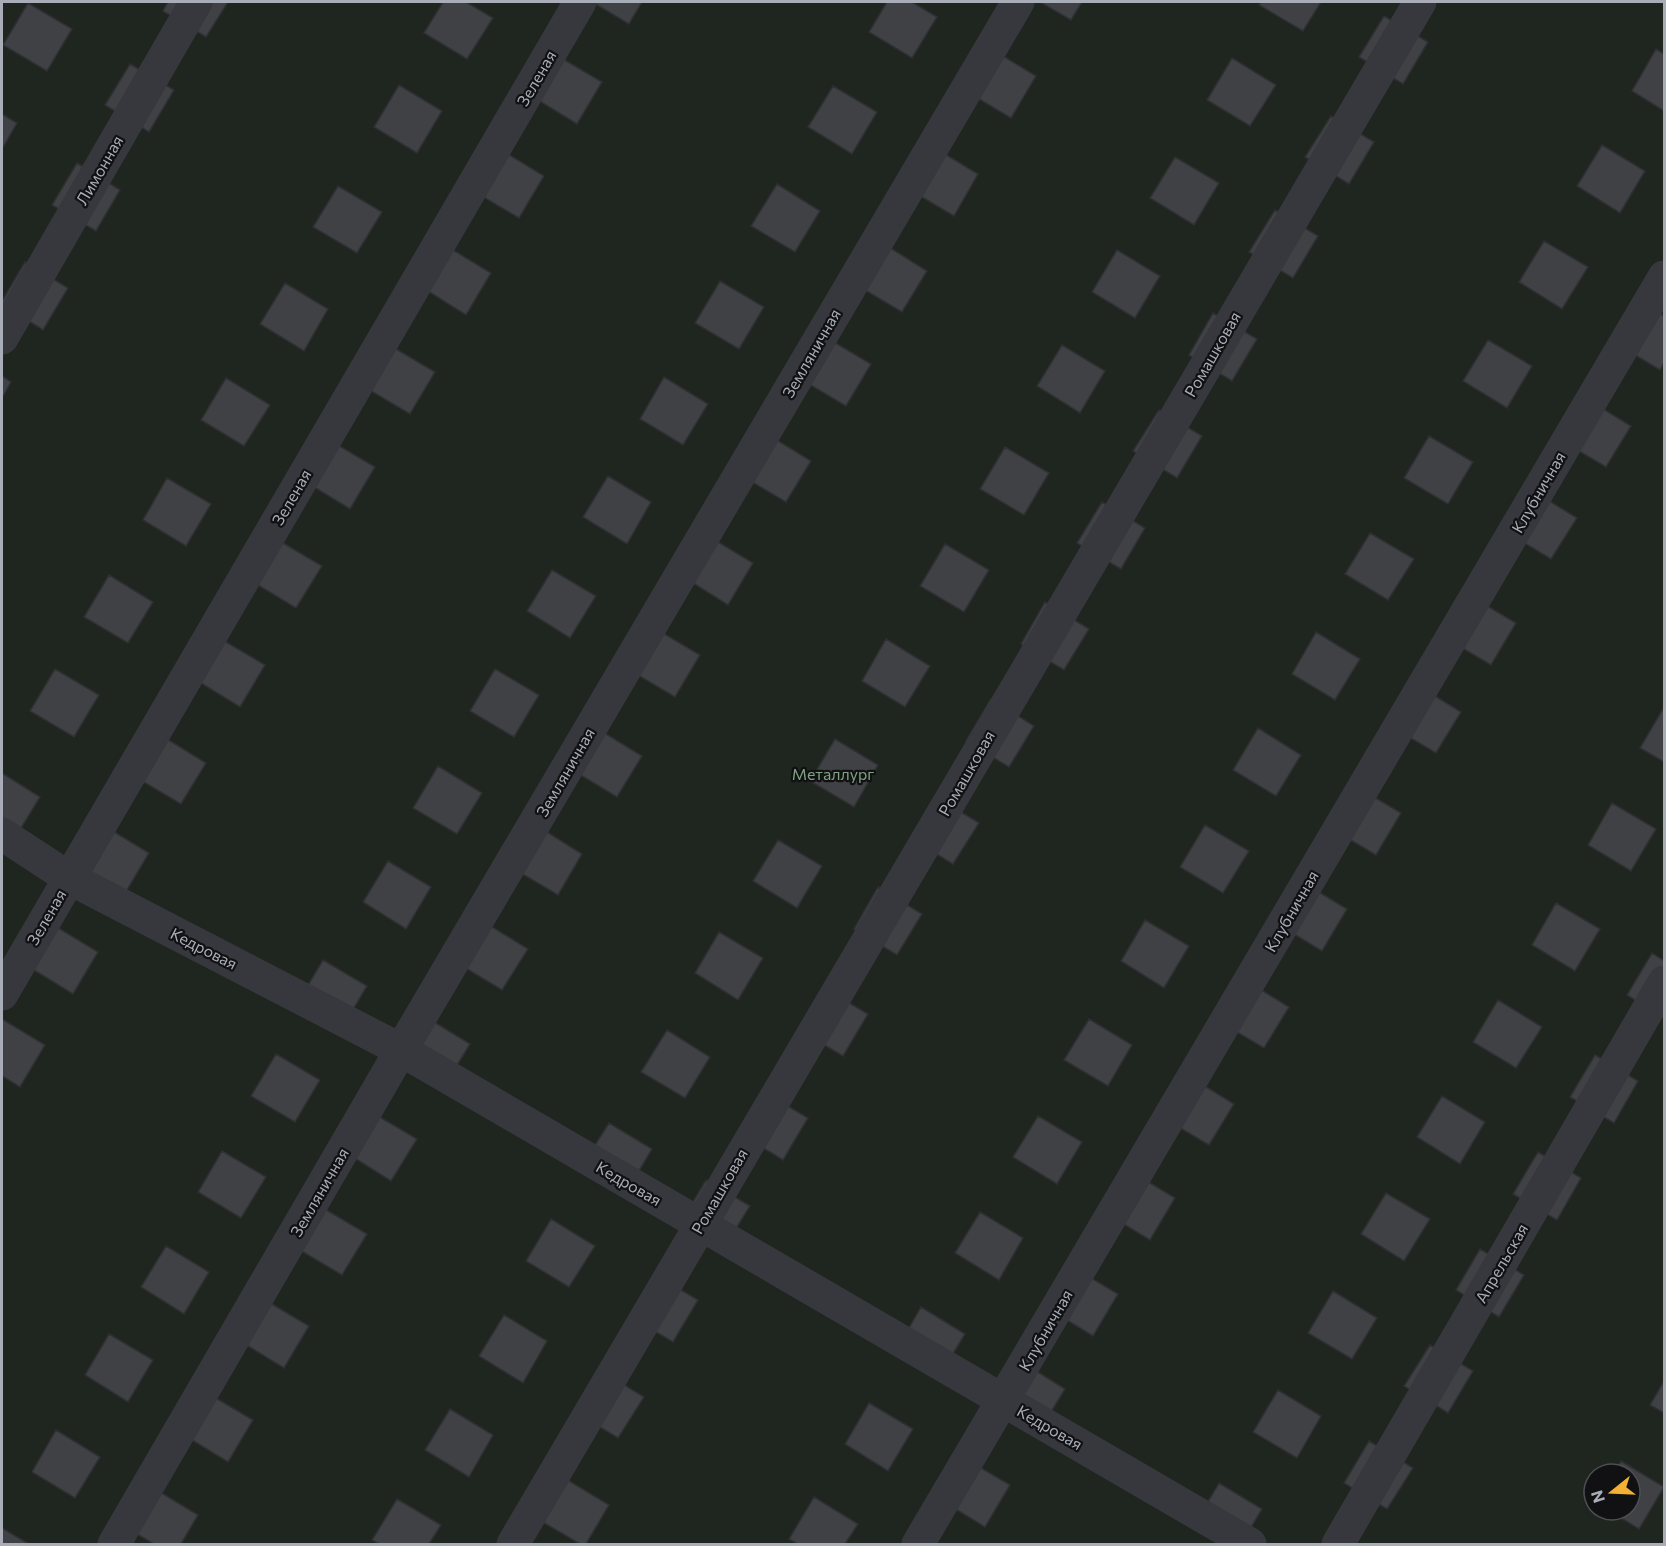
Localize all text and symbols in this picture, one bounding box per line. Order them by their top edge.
street label: Зеленая [512,47,560,109]
street label: Лимонная [72,132,126,208]
street label: Земляничная [778,305,844,401]
street label: Ромашковая [1180,308,1244,400]
street label: Клубничная [1507,448,1569,536]
street label: Зеленая [267,466,315,528]
street label: Земляничная [532,724,598,820]
street label: Ромашковая [934,727,998,819]
park label: Металлург [792,764,874,783]
street label: Клубничная [1260,867,1322,955]
street label: Зеленая [22,886,70,948]
street label: Кедровая [168,923,240,973]
street label: Земляничная [286,1144,352,1240]
street label: Ромашковая [687,1145,751,1237]
street label: Кедровая [593,1157,665,1209]
street label: Апрельская [1471,1220,1531,1306]
street label: Клубничная [1014,1286,1076,1374]
street label: Кедровая [1014,1401,1086,1453]
north arrow [1582,1462,1642,1522]
text: N [1586,1488,1608,1505]

